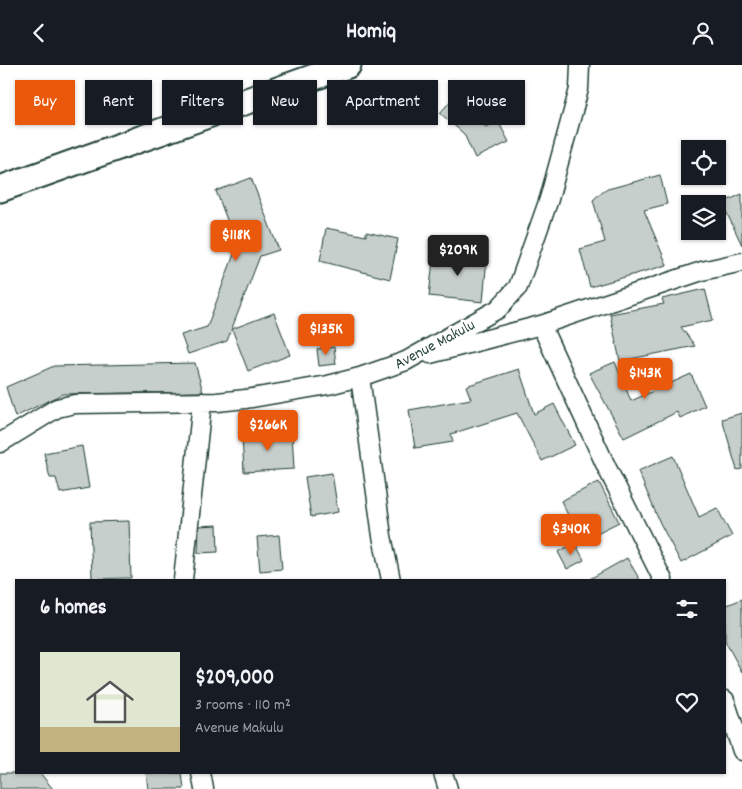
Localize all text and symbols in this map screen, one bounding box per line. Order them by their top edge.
text: Homiq [346,17,396,48]
icon: back [25,19,53,47]
icon: person [689,19,717,47]
chip: Buy [15,80,75,125]
chip: Rent [85,80,152,125]
chip: Filters [162,80,243,125]
chip: New [253,80,317,125]
chip: Apartment [327,80,438,125]
chip: House [448,80,525,125]
map controls [681,140,726,240]
button: locate [681,140,726,185]
button: layers [681,195,726,240]
pin: $118K [201,219,271,262]
text: $118K [222,224,250,247]
pin: $209K [423,235,493,277]
text: $209K [439,239,477,262]
pin: $135K [291,313,361,356]
street label: Avenue Makulu [391,314,480,376]
text: $135K [309,318,343,341]
pin: $143K [610,357,680,400]
text: $143K [629,362,661,385]
pin: $266K [233,409,303,452]
text: $266K [249,414,287,437]
pin: $340K [536,513,606,556]
text: $340K [552,518,590,541]
text: 6 homes [40,594,107,624]
icon: filters [673,595,701,623]
text: $209,000 [195,664,274,694]
icon: home [80,672,140,732]
icon: heart [673,688,701,716]
text: 3 rooms · 110 m² [195,694,291,717]
text: Avenue Makulu [195,717,283,740]

